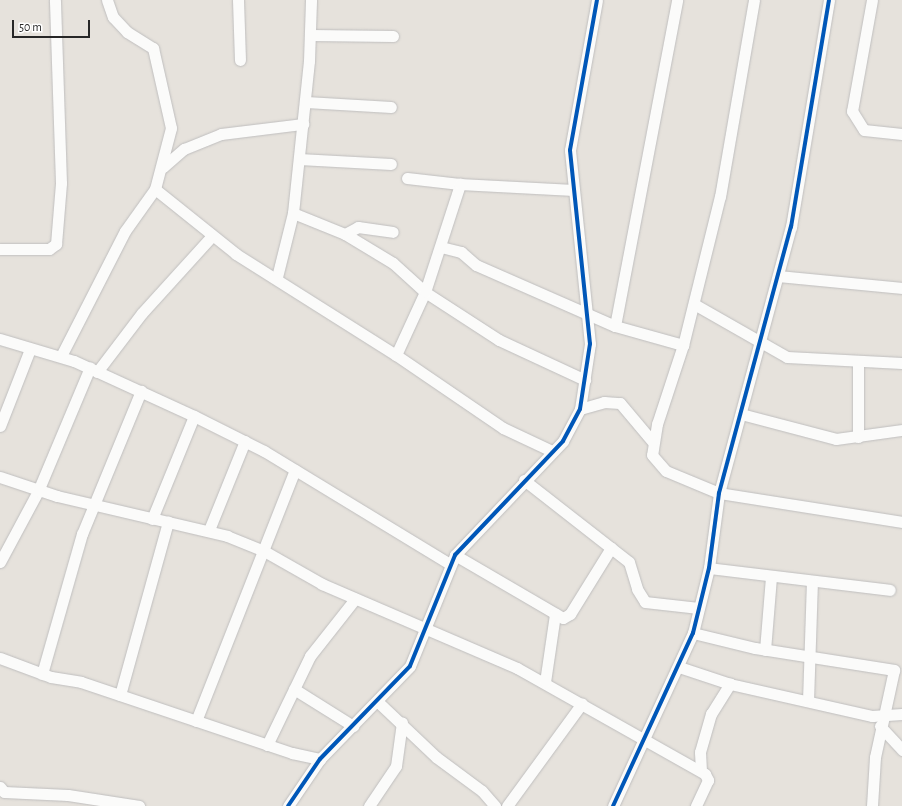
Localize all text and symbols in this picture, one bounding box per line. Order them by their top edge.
scale bar [14,12,92,38]
text: 50 m [19,21,42,33]

